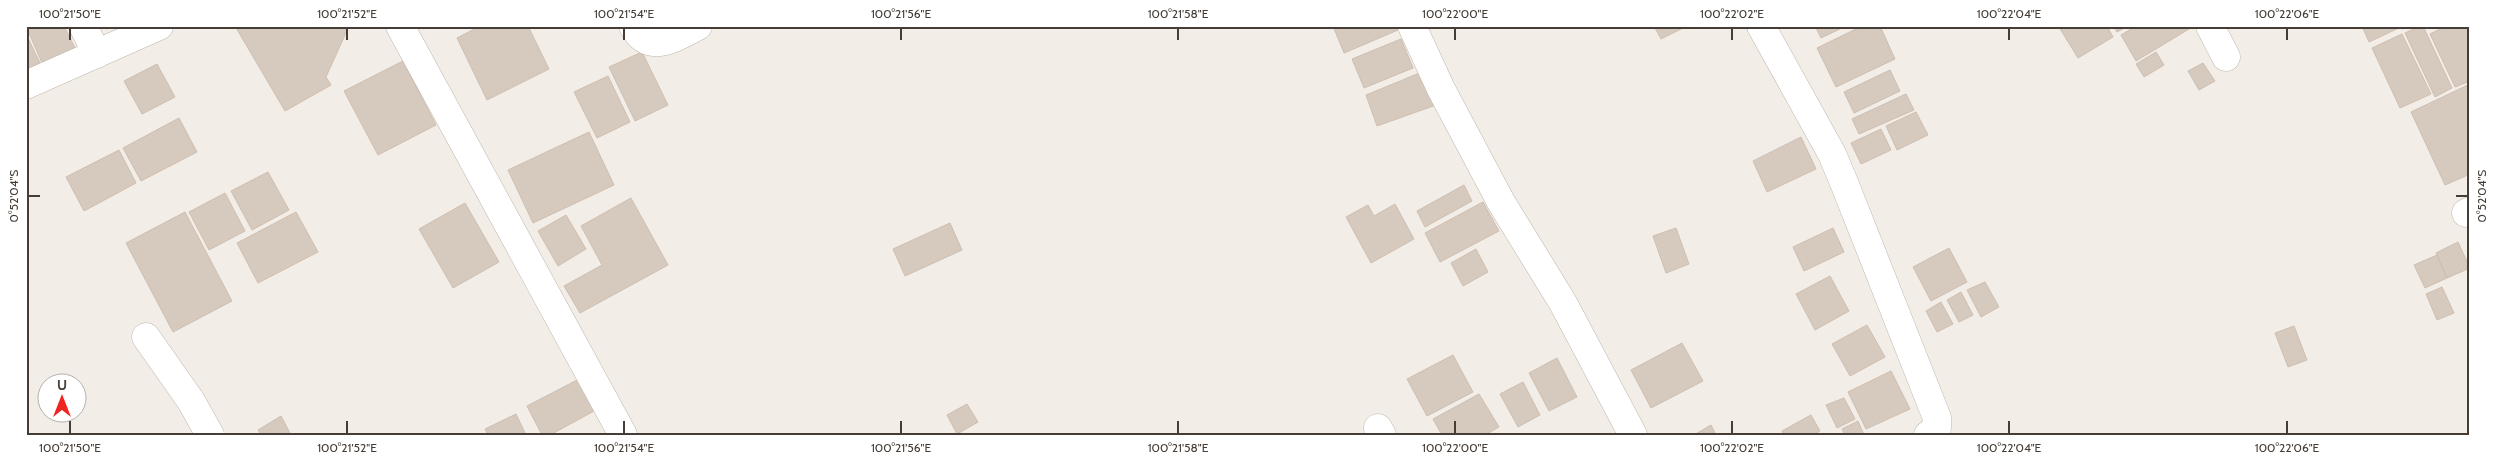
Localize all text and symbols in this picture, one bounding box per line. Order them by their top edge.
text: 100°21'50"E [39,6,101,21]
text: 100°21'52"E [317,6,377,21]
text: 100°21'54"E [594,6,654,21]
text: 100°21'56"E [871,6,931,21]
text: 100°21'58"E [1148,6,1209,21]
text: 100°22'00"E [1422,6,1488,21]
text: 100°22'02"E [1700,6,1764,21]
text: 100°22'04"E [1977,6,2042,21]
text: 100°22'06"E [2255,6,2320,21]
text: 0°52'04"S [6,170,21,222]
text: 0°52'04"S [2474,170,2489,222]
north arrow [38,374,88,424]
text: U [57,376,67,394]
text: 100°21'50"E [39,440,101,455]
text: 100°21'52"E [317,440,377,455]
text: 100°21'54"E [594,440,654,455]
text: 100°21'56"E [871,440,931,455]
text: 100°21'58"E [1148,440,1209,455]
text: 100°22'00"E [1422,440,1488,455]
text: 100°22'02"E [1700,440,1764,455]
text: 100°22'04"E [1977,440,2042,455]
text: 100°22'06"E [2255,440,2320,455]

